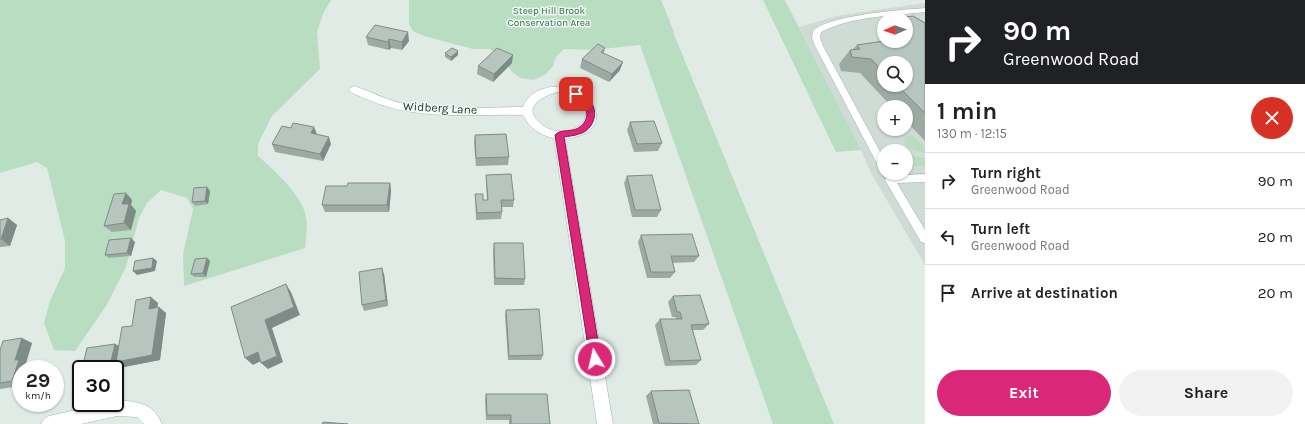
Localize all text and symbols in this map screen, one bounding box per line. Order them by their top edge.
park label: Steep Hill Brook Conservation Area [508,5,590,29]
north arrow [877,12,913,48]
map controls [877,12,913,180]
text: 90 m [1003,14,1071,47]
icon: right [937,16,989,68]
text: Greenwood Road [1003,48,1140,70]
button: search [877,56,913,92]
pin [559,77,593,111]
icon: arrive [565,83,587,105]
text: 1 min [937,97,997,125]
button: close [1251,97,1293,139]
street label: Widberg Lane [403,99,477,117]
button: + [877,100,913,136]
text: 130 m · 12:15 [937,126,1007,141]
button: − [877,144,913,180]
text: Turn right [971,164,1041,182]
icon: right [937,170,959,192]
text: 90 m [1258,172,1293,190]
text: Greenwood Road [971,182,1070,197]
text: Turn left [971,220,1030,238]
icon: left [937,226,959,248]
text: 20 m [1258,228,1293,246]
text: Greenwood Road [971,238,1070,253]
icon: arrive [937,282,959,304]
text: Arrive at destination [971,284,1118,302]
text: 20 m [1258,284,1293,302]
position arrow [574,338,616,380]
speed limit sign: 30 [72,360,124,412]
text: 29 [26,369,50,392]
button: Exit [937,370,1111,416]
button: Share [1119,370,1293,416]
text: km/h [25,390,51,402]

